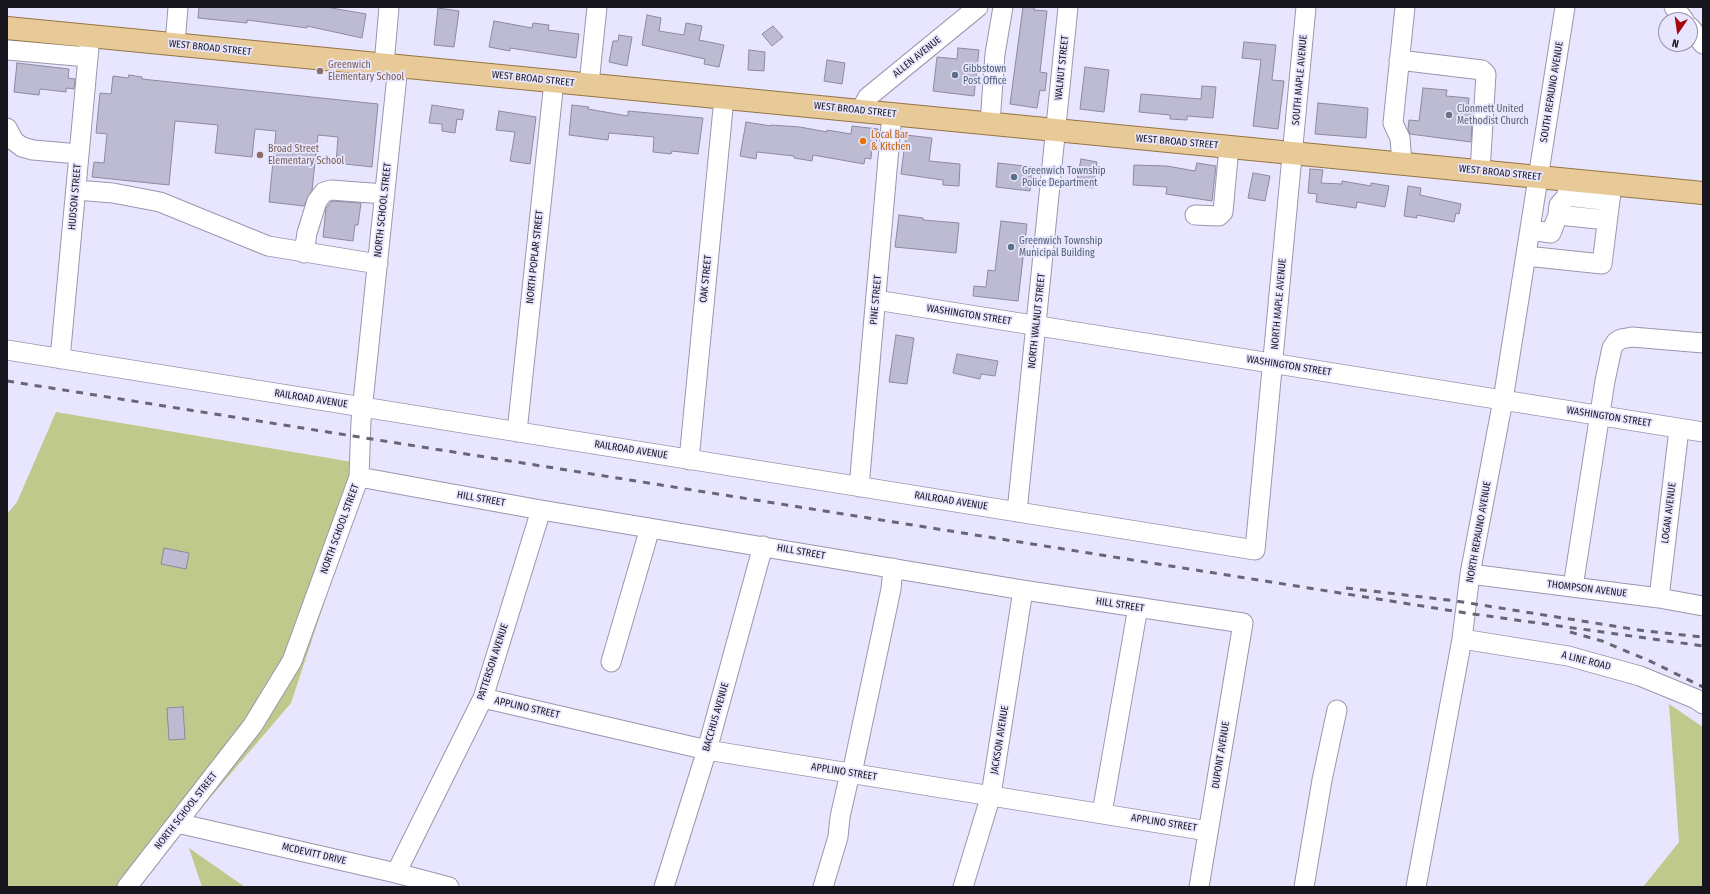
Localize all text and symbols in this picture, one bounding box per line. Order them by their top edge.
north arrow [1658,12,1698,52]
street label: ALLEN AVENUE [890,34,944,80]
street label: SOUTH MAPLE AVENUE [1290,34,1310,126]
street label: WALNUT STREET [1053,35,1071,101]
text: N [1671,36,1680,50]
street label: WEST BROAD STREET [168,38,252,58]
street label: SOUTH REPAUNO AVENUE [1538,41,1566,143]
place label: Greenwich Elementary School [328,59,404,82]
place label: Gibbstown Post Office [963,63,1007,86]
marker: Greenwich Elementary School [315,66,325,76]
street label: WEST BROAD STREET [491,69,575,89]
marker: Gibbstown Post Office [950,70,960,80]
street label: WEST BROAD STREET [813,100,897,120]
place label: Clonmett United Methodist Church [1457,103,1529,126]
marker: Clonmett United Methodist Church [1444,110,1454,120]
place label: Local Bar & Kitchen [871,129,911,152]
street label: WEST BROAD STREET [1135,132,1219,152]
marker: Local Bar & Kitchen [858,136,868,146]
place label: Broad Street Elementary School [268,143,344,166]
marker: Broad Street Elementary School [255,150,265,160]
street label: NORTH SCHOOL STREET [372,162,394,258]
street label: HUDSON STREET [66,163,84,231]
street label: WEST BROAD STREET [1458,163,1542,183]
place label: Greenwich Township Police Department [1022,165,1106,188]
marker: Greenwich Township Police Department [1009,172,1019,182]
street label: NORTH POPLAR STREET [524,210,546,304]
place label: Greenwich Township Municipal Building [1019,235,1103,258]
marker: Greenwich Township Municipal Building [1006,242,1016,252]
street label: OAK STREET [698,255,714,303]
street label: NORTH MAPLE AVENUE [1269,258,1289,350]
street label: NORTH WALNUT STREET [1026,273,1048,369]
street label: PINE STREET [868,275,884,325]
street label: WASHINGTON STREET [926,302,1012,328]
street label: WASHINGTON STREET [1246,353,1332,379]
street label: RAILROAD AVENUE [273,387,349,411]
street label: WASHINGTON STREET [1566,404,1652,430]
street label: RAILROAD AVENUE [593,438,669,462]
street label: NORTH REPAUNO AVENUE [1464,480,1494,584]
street label: NORTH SCHOOL STREET [318,482,362,576]
street label: LOGAN AVENUE [1659,482,1679,544]
street label: HILL STREET [456,489,506,509]
street label: RAILROAD AVENUE [913,489,989,513]
street label: HILL STREET [776,542,826,562]
street label: THOMPSON AVENUE [1546,578,1628,600]
street label: HILL STREET [1095,595,1145,615]
street label: PATTERSON AVENUE [475,622,511,702]
street label: A LINE ROAD [1560,649,1612,673]
street label: BACCHUS AVENUE [700,681,732,753]
street label: APPLINO STREET [493,695,561,721]
street label: JACKSON AVENUE [989,705,1011,775]
street label: DUPONT AVENUE [1210,721,1232,789]
street label: APPLINO STREET [810,761,878,783]
street label: NORTH SCHOOL STREET [152,770,220,852]
street label: APPLINO STREET [1130,812,1198,834]
street label: MCDEVITT DRIVE [281,841,347,867]

